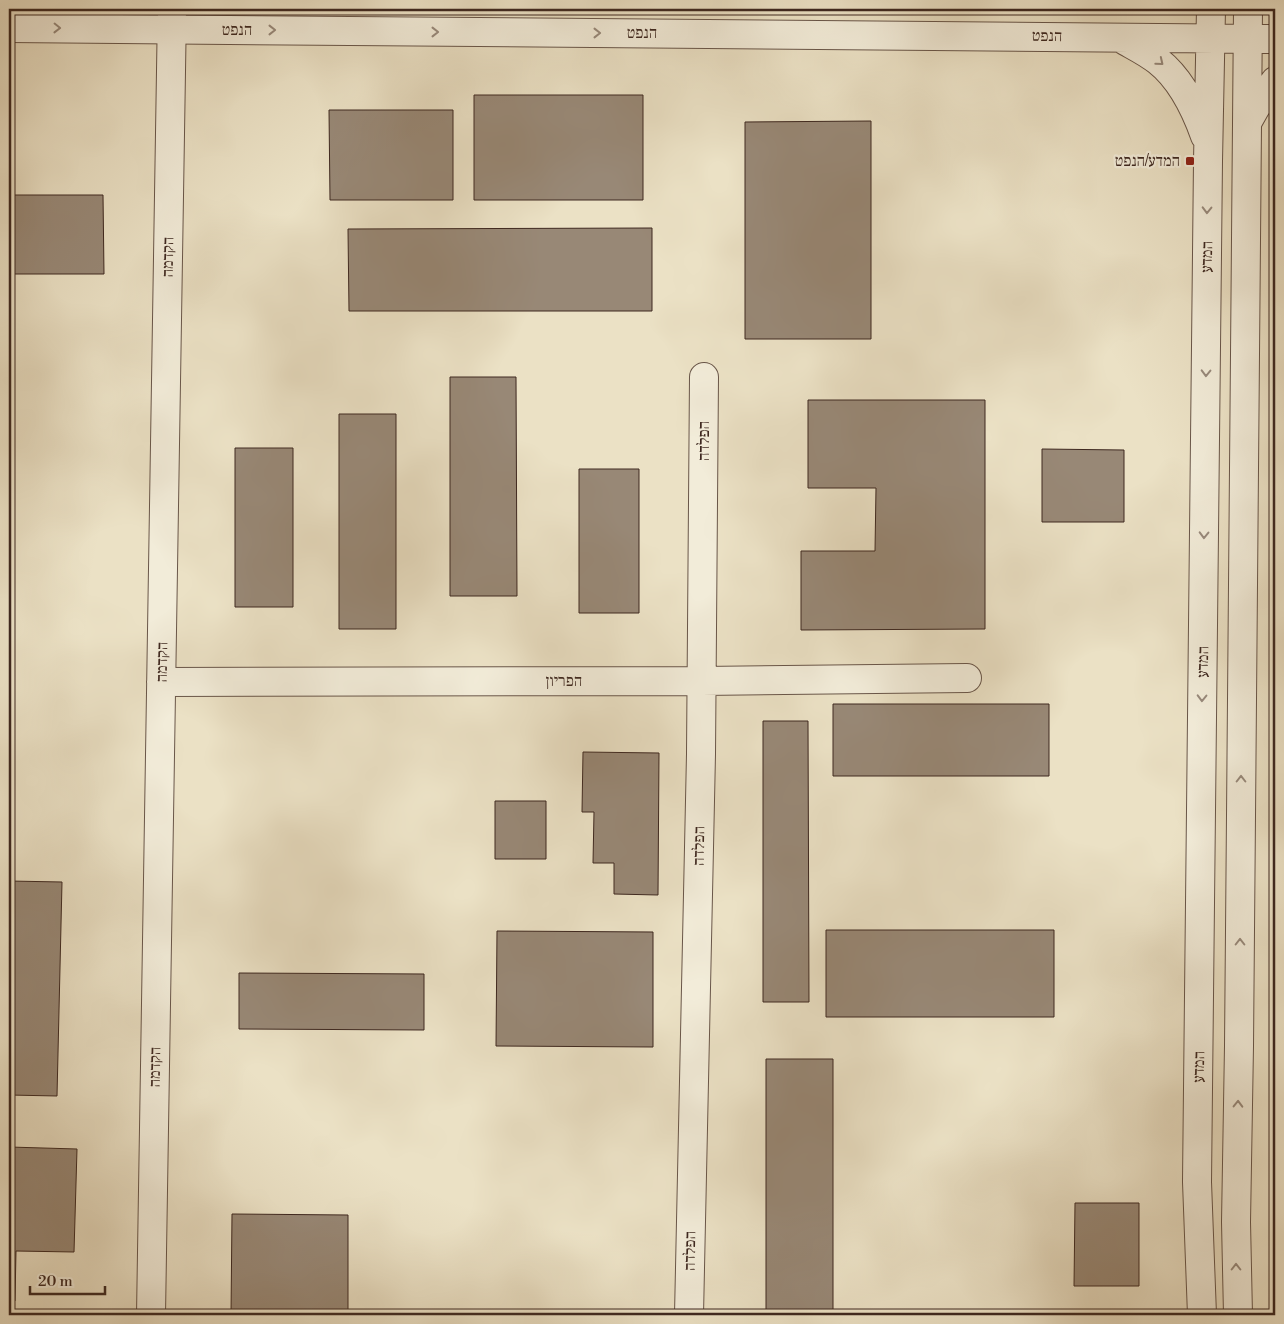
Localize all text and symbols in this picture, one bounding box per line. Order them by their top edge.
street label: הנפט [222,20,252,40]
one-way arrow [54,23,62,33]
street label: הנפט [627,23,657,43]
one-way arrow [269,25,277,35]
one-way arrow [431,26,439,37]
street label: הנפט [1032,26,1062,46]
one-way arrow [594,28,602,38]
one-way arrow [1154,57,1163,66]
place label: המדע/הנפט [1115,151,1180,171]
marker: המדע/הנפט [1184,155,1196,167]
one-way arrow [1202,206,1212,214]
street label: הקדמה [158,236,178,278]
street label: המדע [1197,241,1217,273]
one-way arrow [1200,369,1211,377]
street label: הפלדה [694,421,714,461]
one-way arrow [1199,532,1209,539]
street label: הקדמה [152,641,172,683]
street label: המדע [1193,646,1213,678]
street label: הפריון [546,671,582,691]
one-way arrow [1197,694,1207,702]
one-way arrow [1236,775,1246,782]
street label: הפלדה [689,826,709,866]
one-way arrow [1235,937,1245,945]
street label: הקדמה [145,1046,165,1088]
street label: המדע [1189,1051,1209,1083]
one-way arrow [1233,1100,1243,1108]
street label: הפלדה [680,1231,700,1271]
one-way arrow [1231,1262,1241,1270]
scale bar [30,1264,105,1296]
text: 20 m [38,1272,73,1291]

